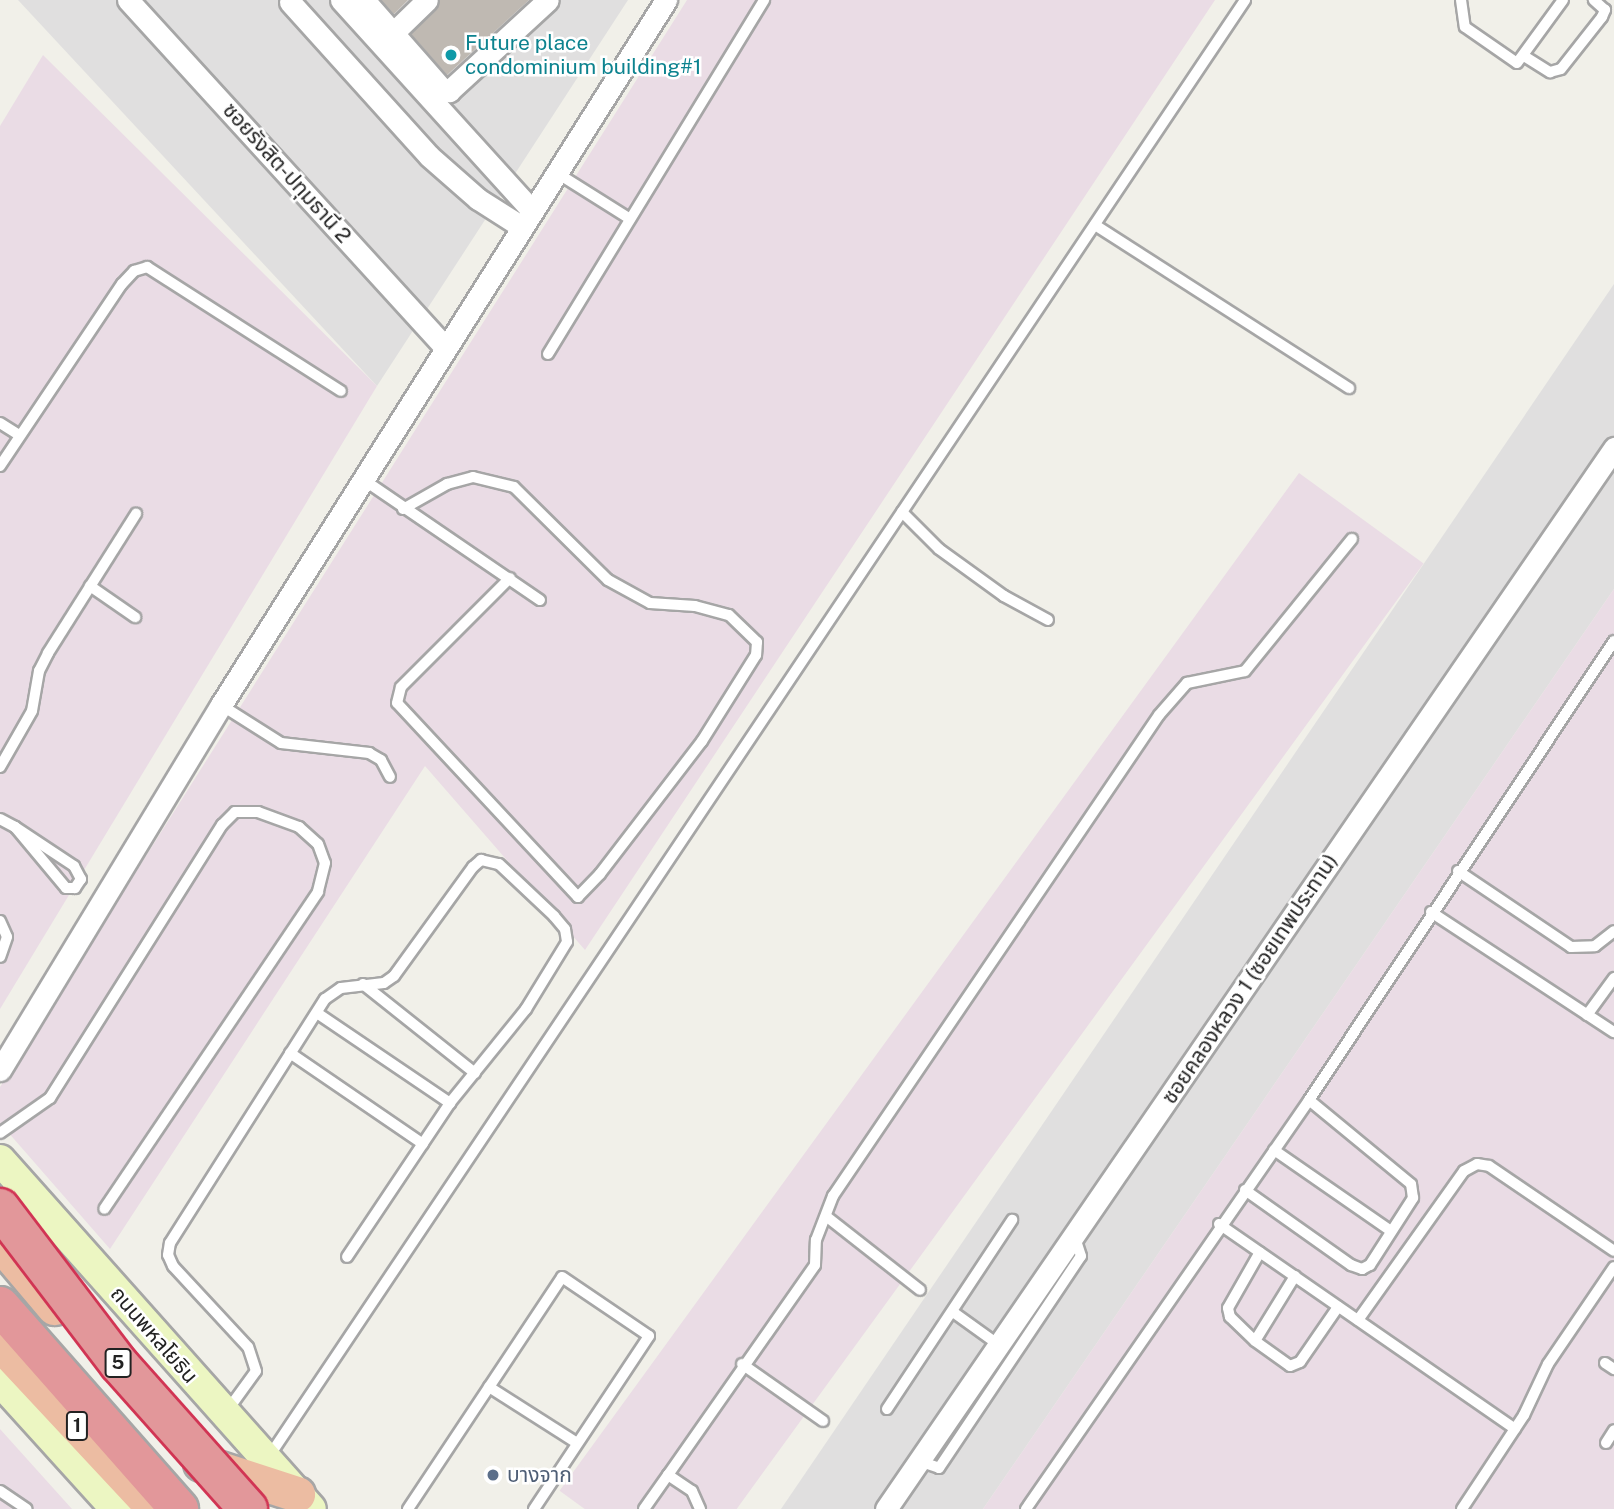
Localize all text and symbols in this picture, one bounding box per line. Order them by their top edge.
place label: Future place condominium building#1 [465,30,702,80]
marker: Future place condominium building#1 [443,47,459,63]
street label: ซอยรังสิต-ปทุมธานี 2 [217,98,357,248]
street label: ซอยคลองหลวง 1 (ซอยเทพประทาน) [1157,849,1343,1109]
street label: ถนนพหลโยธิน [105,1281,203,1389]
road number: 5 [104,1348,132,1378]
road number: 1 [65,1410,89,1442]
place label: บางจาก [507,1462,572,1488]
marker: บางจาก [485,1467,501,1483]

